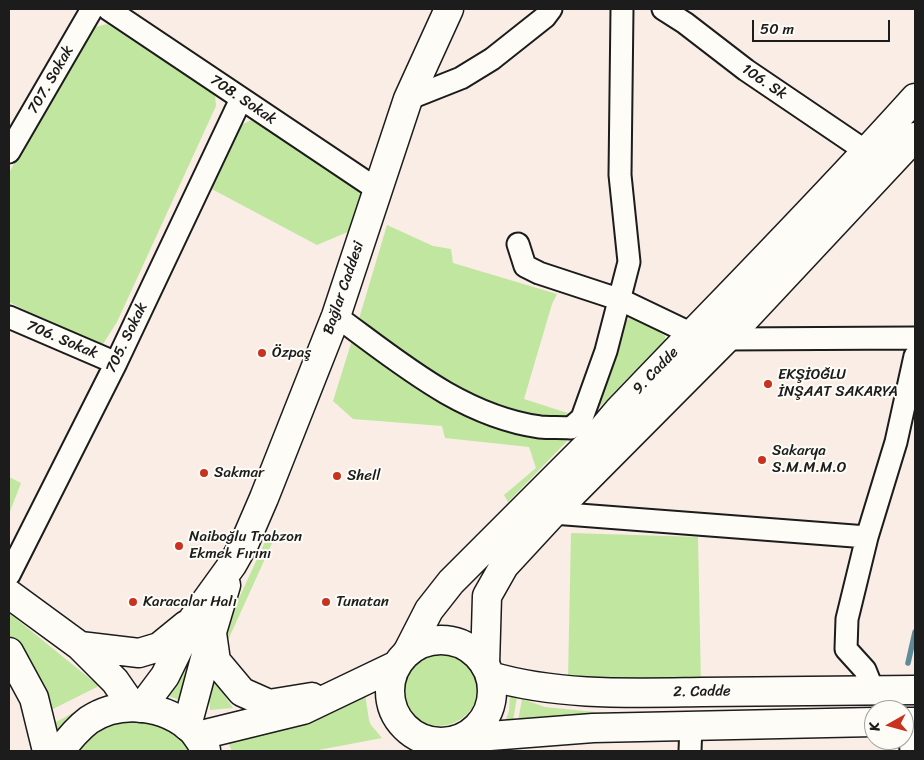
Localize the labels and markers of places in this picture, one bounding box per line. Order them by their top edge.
place label: Özpaş [272,344,311,362]
marker: Özpaş [256,347,268,359]
place label: EKŞİOĞLU İNŞAAT SAKARYA [778,366,898,401]
marker: EKŞİOĞLU İNŞAAT SAKARYA [762,378,774,390]
place label: Sakarya S.M.M.M.O [772,442,846,477]
marker: Sakarya S.M.M.M.O [756,454,768,466]
place label: Sakmar [214,464,264,482]
marker: Sakmar [198,467,210,479]
place label: Shell [347,467,381,485]
marker: Shell [331,470,343,482]
place label: Naiboğlu Trabzon Ekmek Fırını [189,528,302,563]
marker: Naiboğlu Trabzon Ekmek Fırını [173,540,185,552]
place label: Karacalar Halı [143,593,237,611]
place label: Tunatan [336,593,389,611]
marker: Karacalar Halı [127,596,139,608]
marker: Tunatan [320,596,332,608]

